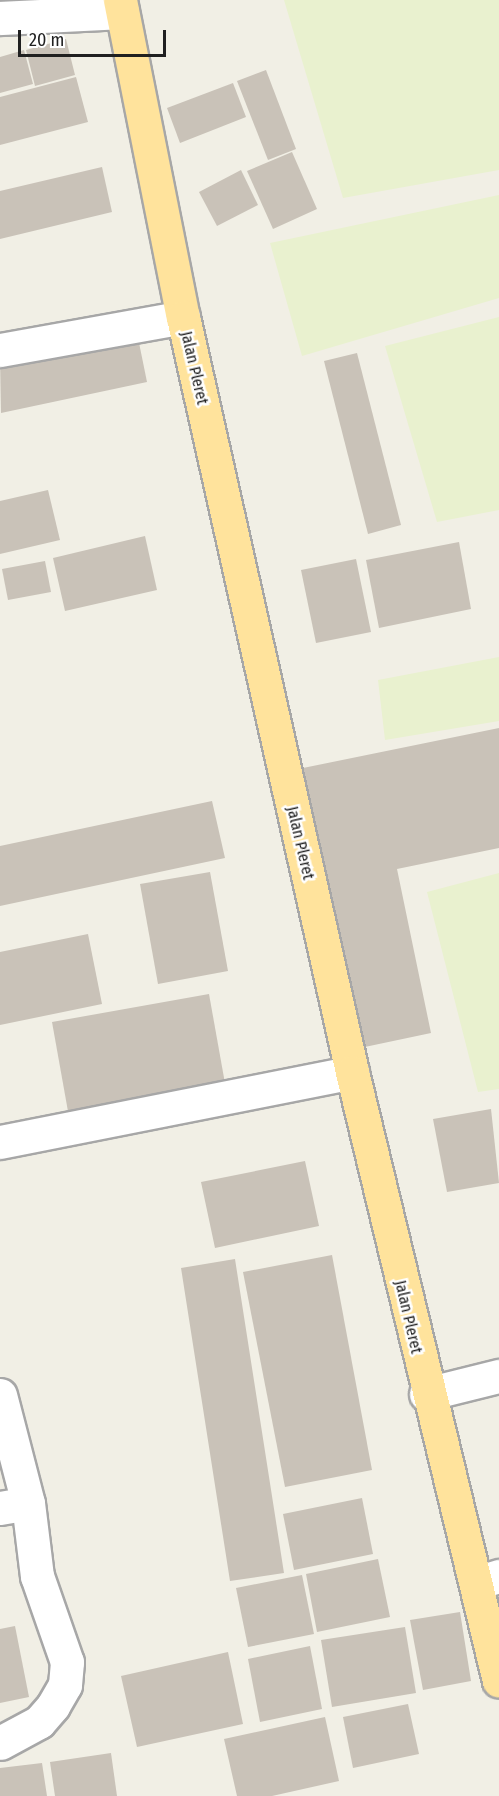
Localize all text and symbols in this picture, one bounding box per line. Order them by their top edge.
scale bar [21,18,170,56]
text: 20 m [29,29,64,51]
street label: Jalan Pleret [176,329,212,407]
street label: Jalan Pleret [282,804,318,882]
street label: Jalan Pleret [390,1278,426,1356]

